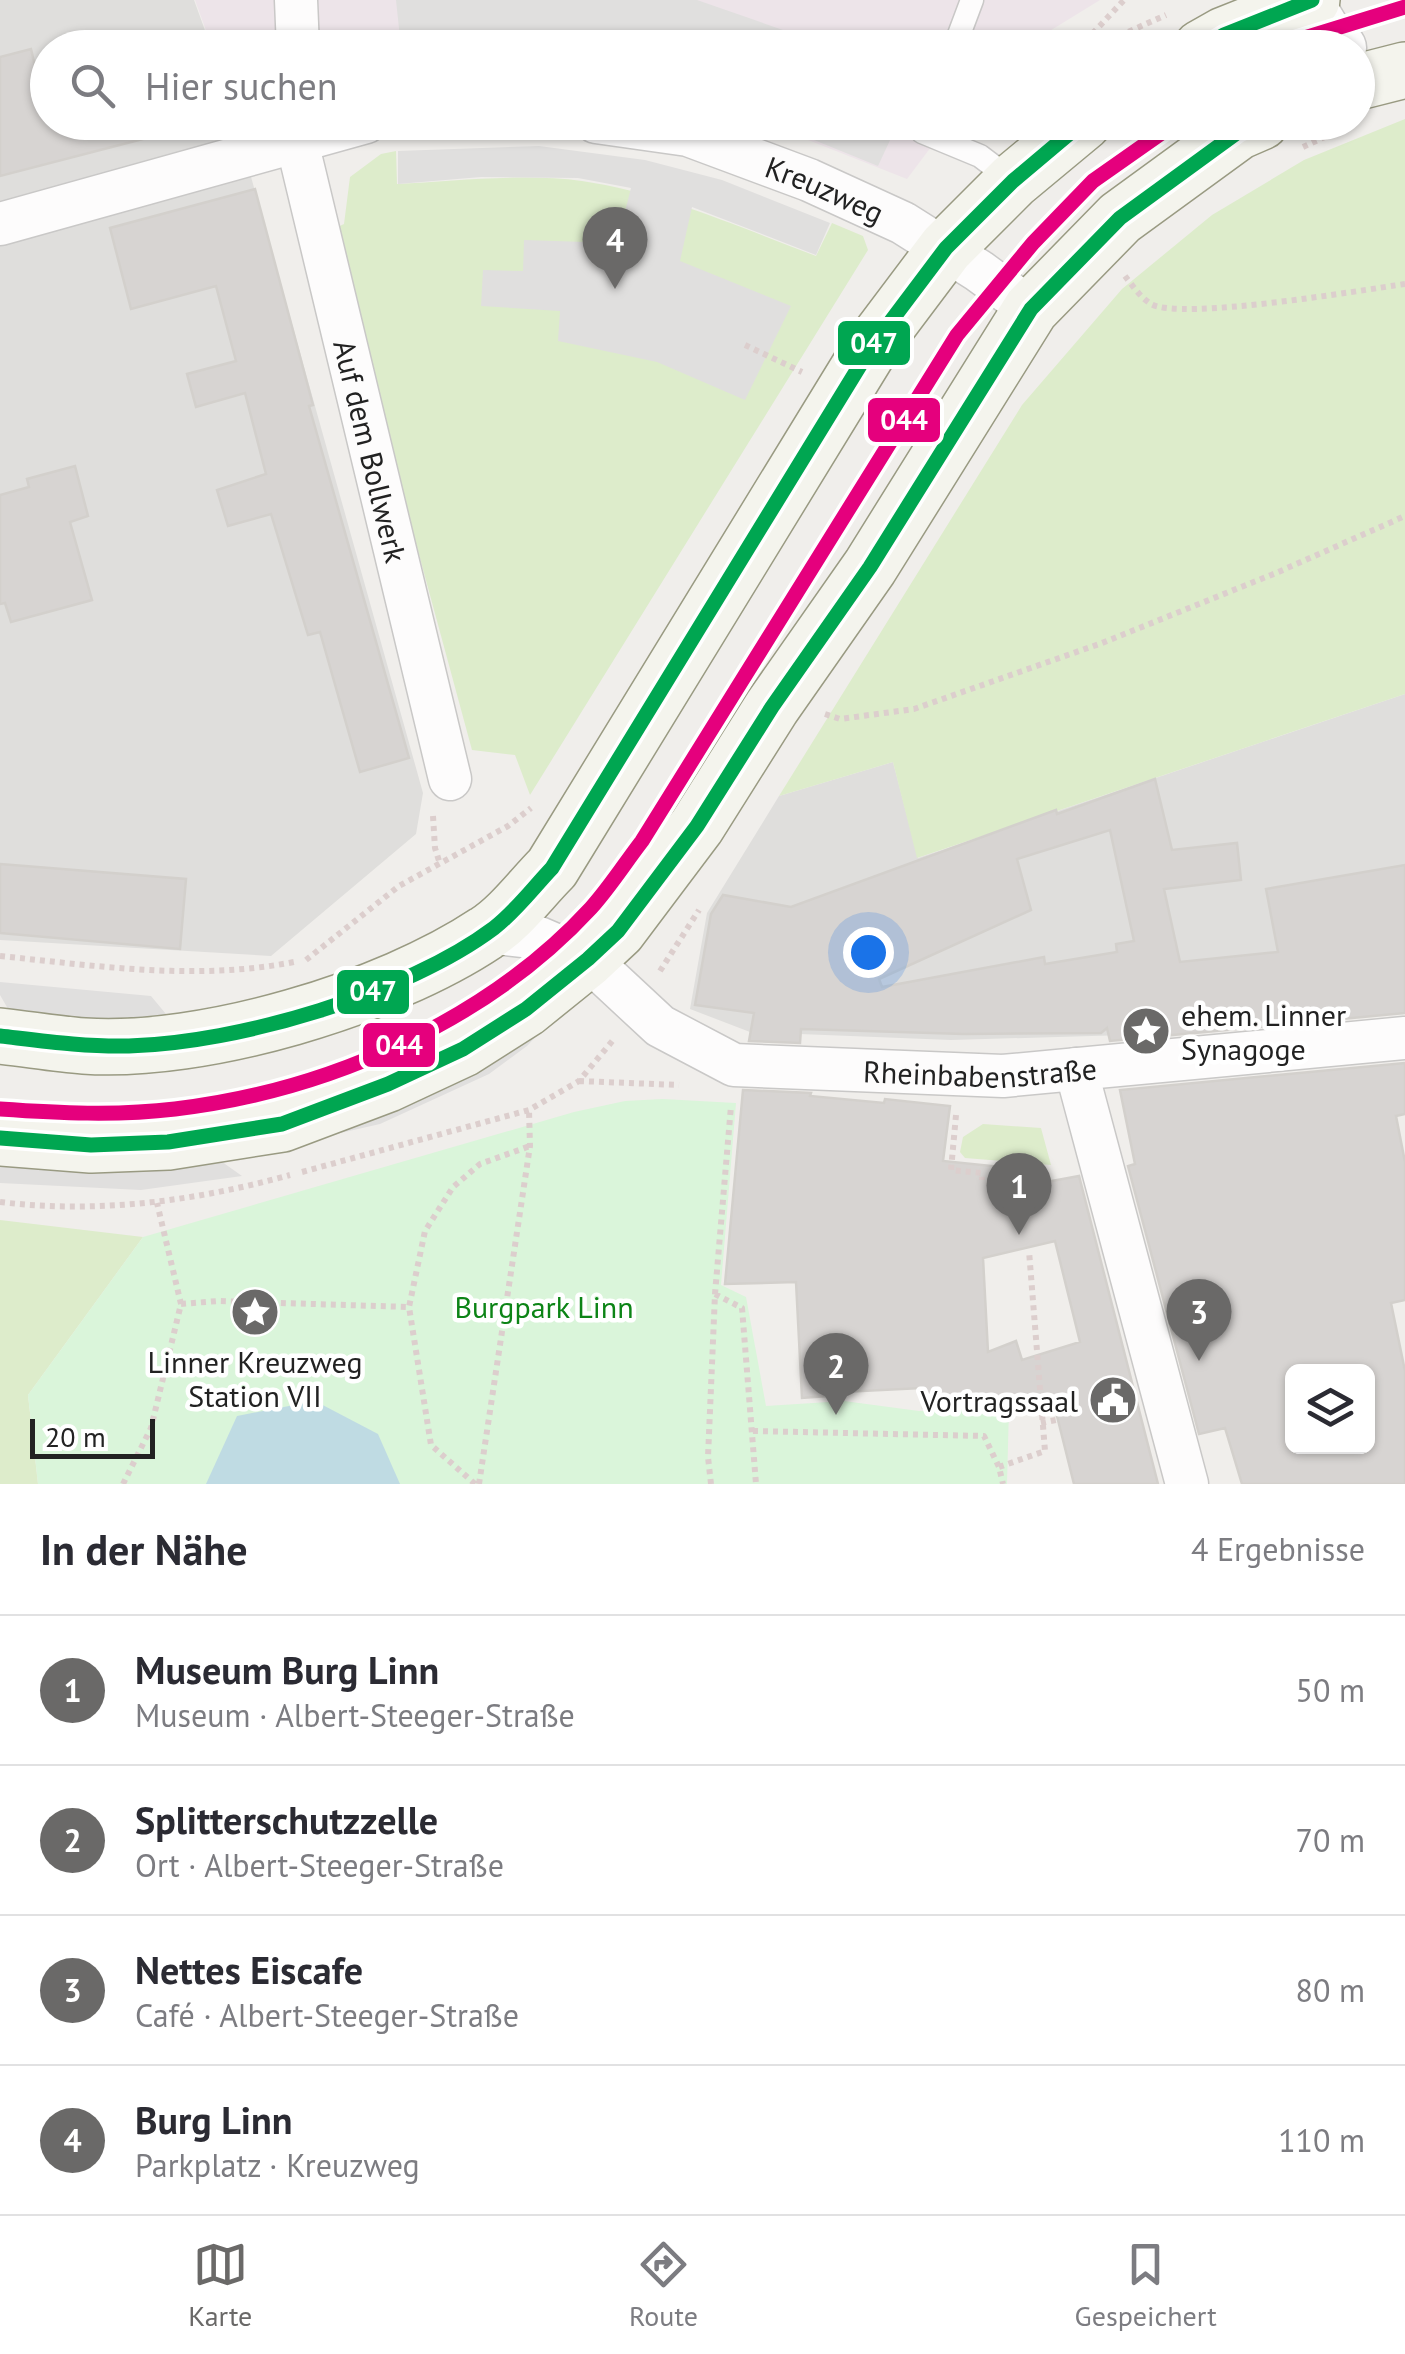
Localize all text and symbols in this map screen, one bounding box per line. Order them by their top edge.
search box [30,30,1375,140]
icon: search [65,58,120,113]
text: Hier suchen [145,61,338,110]
street label: Kreuzweg [760,146,890,231]
pin: 4 [582,206,648,289]
line badge: 047 [836,319,912,367]
text: 047 [850,324,898,361]
street label: Auf dem Bollwerk [326,336,417,567]
line badge: 044 [866,396,942,444]
text: 044 [880,401,928,438]
your location [843,927,894,978]
line badge: 047 [335,968,411,1016]
text: 047 [349,972,397,1009]
place label: ehem. Linner Synagoge [1181,995,1346,1068]
place icon: ehem. Linner Synagoge [1120,1005,1172,1057]
line badge: 044 [361,1021,437,1069]
text: 044 [375,1026,423,1063]
street label: Rheinbabenstraße [862,1048,1098,1096]
pin: 1 [986,1152,1052,1235]
pin: 3 [1166,1278,1232,1361]
place icon: Linner Kreuzweg Station VII [229,1286,281,1338]
park label: Burgpark Linn [454,1287,634,1326]
pin: 2 [804,1332,868,1415]
place label: Linner Kreuzweg Station VII [147,1342,363,1415]
map controls [1285,1364,1375,1454]
button: layers [1285,1364,1375,1454]
public building icon: Vortragssaal [1087,1374,1139,1426]
place label: Vortragssaal [919,1381,1078,1420]
scale bar [30,1414,155,1458]
text: 20 m [45,1418,106,1455]
text: In der Nähe [40,1522,247,1577]
text: 4 Ergebnisse [1191,1528,1365,1570]
text: Museum Burg Linn [135,1645,439,1694]
text: 1 [63,1669,82,1711]
text: 50 m [1296,1669,1365,1711]
text: Museum · Albert-Steeger-Straße [135,1694,575,1736]
text: Splitterschutzzelle [135,1795,438,1844]
text: 2 [63,1819,82,1861]
text: 70 m [1296,1819,1365,1861]
text: Ort · Albert-Steeger-Straße [135,1844,504,1886]
text: Nettes Eiscafe [135,1945,363,1994]
text: 3 [63,1969,82,2011]
text: 80 m [1296,1969,1365,2011]
text: Café · Albert-Steeger-Straße [135,1994,519,2036]
text: Burg Linn [135,2095,292,2144]
text: 4 [63,2119,82,2161]
text: 110 m [1278,2119,1365,2161]
text: Parkplatz · Kreuzweg [135,2144,420,2186]
tab: Karte [188,2237,252,2334]
tab: Route [629,2237,698,2334]
tab: Gespeichert [1075,2237,1217,2334]

